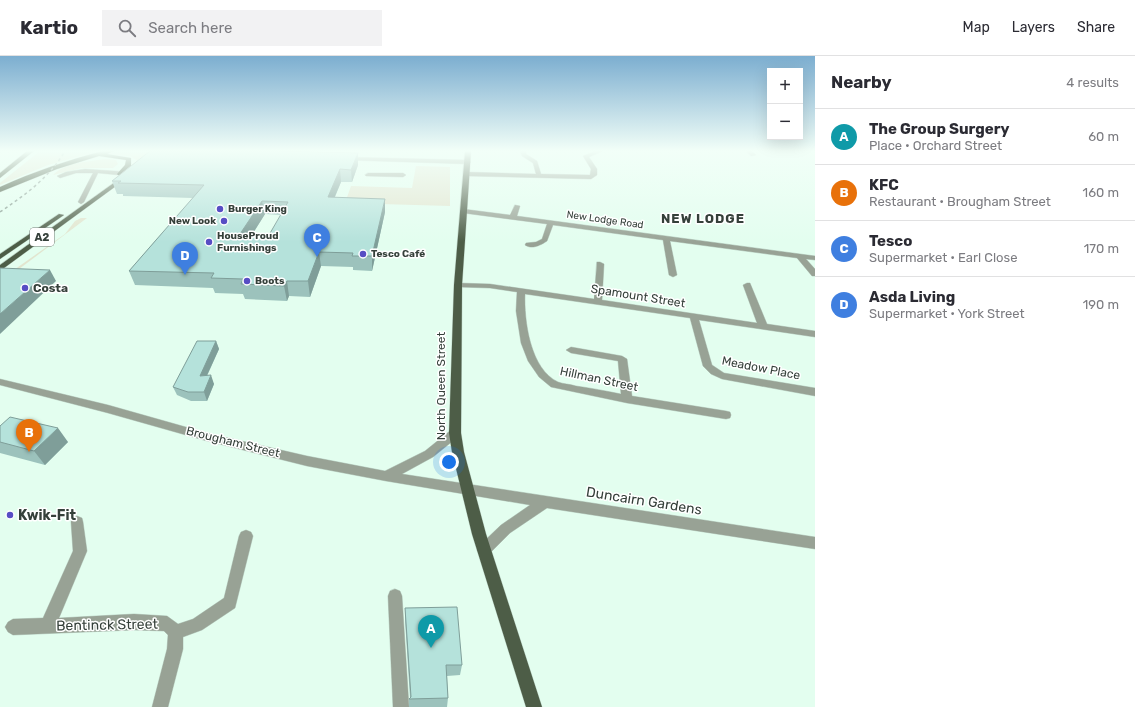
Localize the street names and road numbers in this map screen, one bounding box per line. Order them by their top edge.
street label: New Lodge Road [566,209,644,231]
road number: A2 [30,228,54,246]
street label: Spamount Street [590,282,687,310]
street label: North Queen Street [434,331,448,440]
street label: Meadow Place [721,354,802,383]
street label: Hillman Street [559,364,640,394]
street label: Brougham Street [185,424,282,460]
street label: Duncairn Gardens [585,483,703,519]
street label: Bentinck Street [56,616,158,634]

